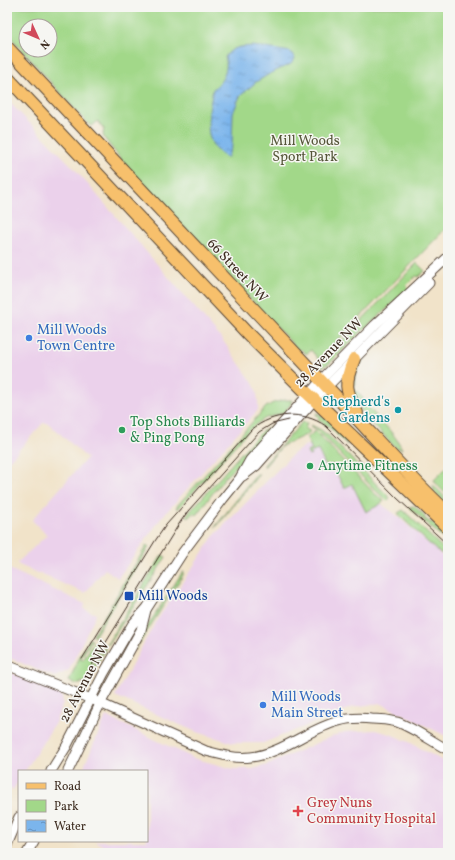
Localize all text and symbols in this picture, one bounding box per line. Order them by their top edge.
north arrow [18,18,58,58]
text: N [36,36,52,52]
park label: Mill Woods Sport Park [270,132,340,167]
street label: 66 Street NW [202,235,272,307]
street label: 28 Avenue NW [291,314,367,392]
place label: Mill Woods Town Centre [37,321,115,356]
marker: Mill Woods Town Centre [24,333,34,343]
place label: Shepherd's Gardens [322,393,390,428]
marker: Shepherd's Gardens [393,405,403,415]
place label: Top Shots Billiards & Ping Pong [130,413,245,448]
marker: Top Shots Billiards & Ping Pong [117,425,127,435]
place label: Anytime Fitness [318,457,418,476]
marker: Anytime Fitness [305,461,315,471]
place label: Mill Woods [138,587,208,606]
marker: Mill Woods [123,590,135,602]
street label: 28 Avenue NW [55,638,115,726]
place label: Mill Woods Main Street [271,688,343,723]
marker: Mill Woods Main Street [258,700,268,710]
legend [18,770,148,842]
text: Road [54,779,81,795]
place label: Grey Nuns Community Hospital [307,794,436,829]
text: Park [54,799,79,815]
marker: Grey Nuns Community Hospital [292,805,304,817]
text: Water [54,819,86,835]

